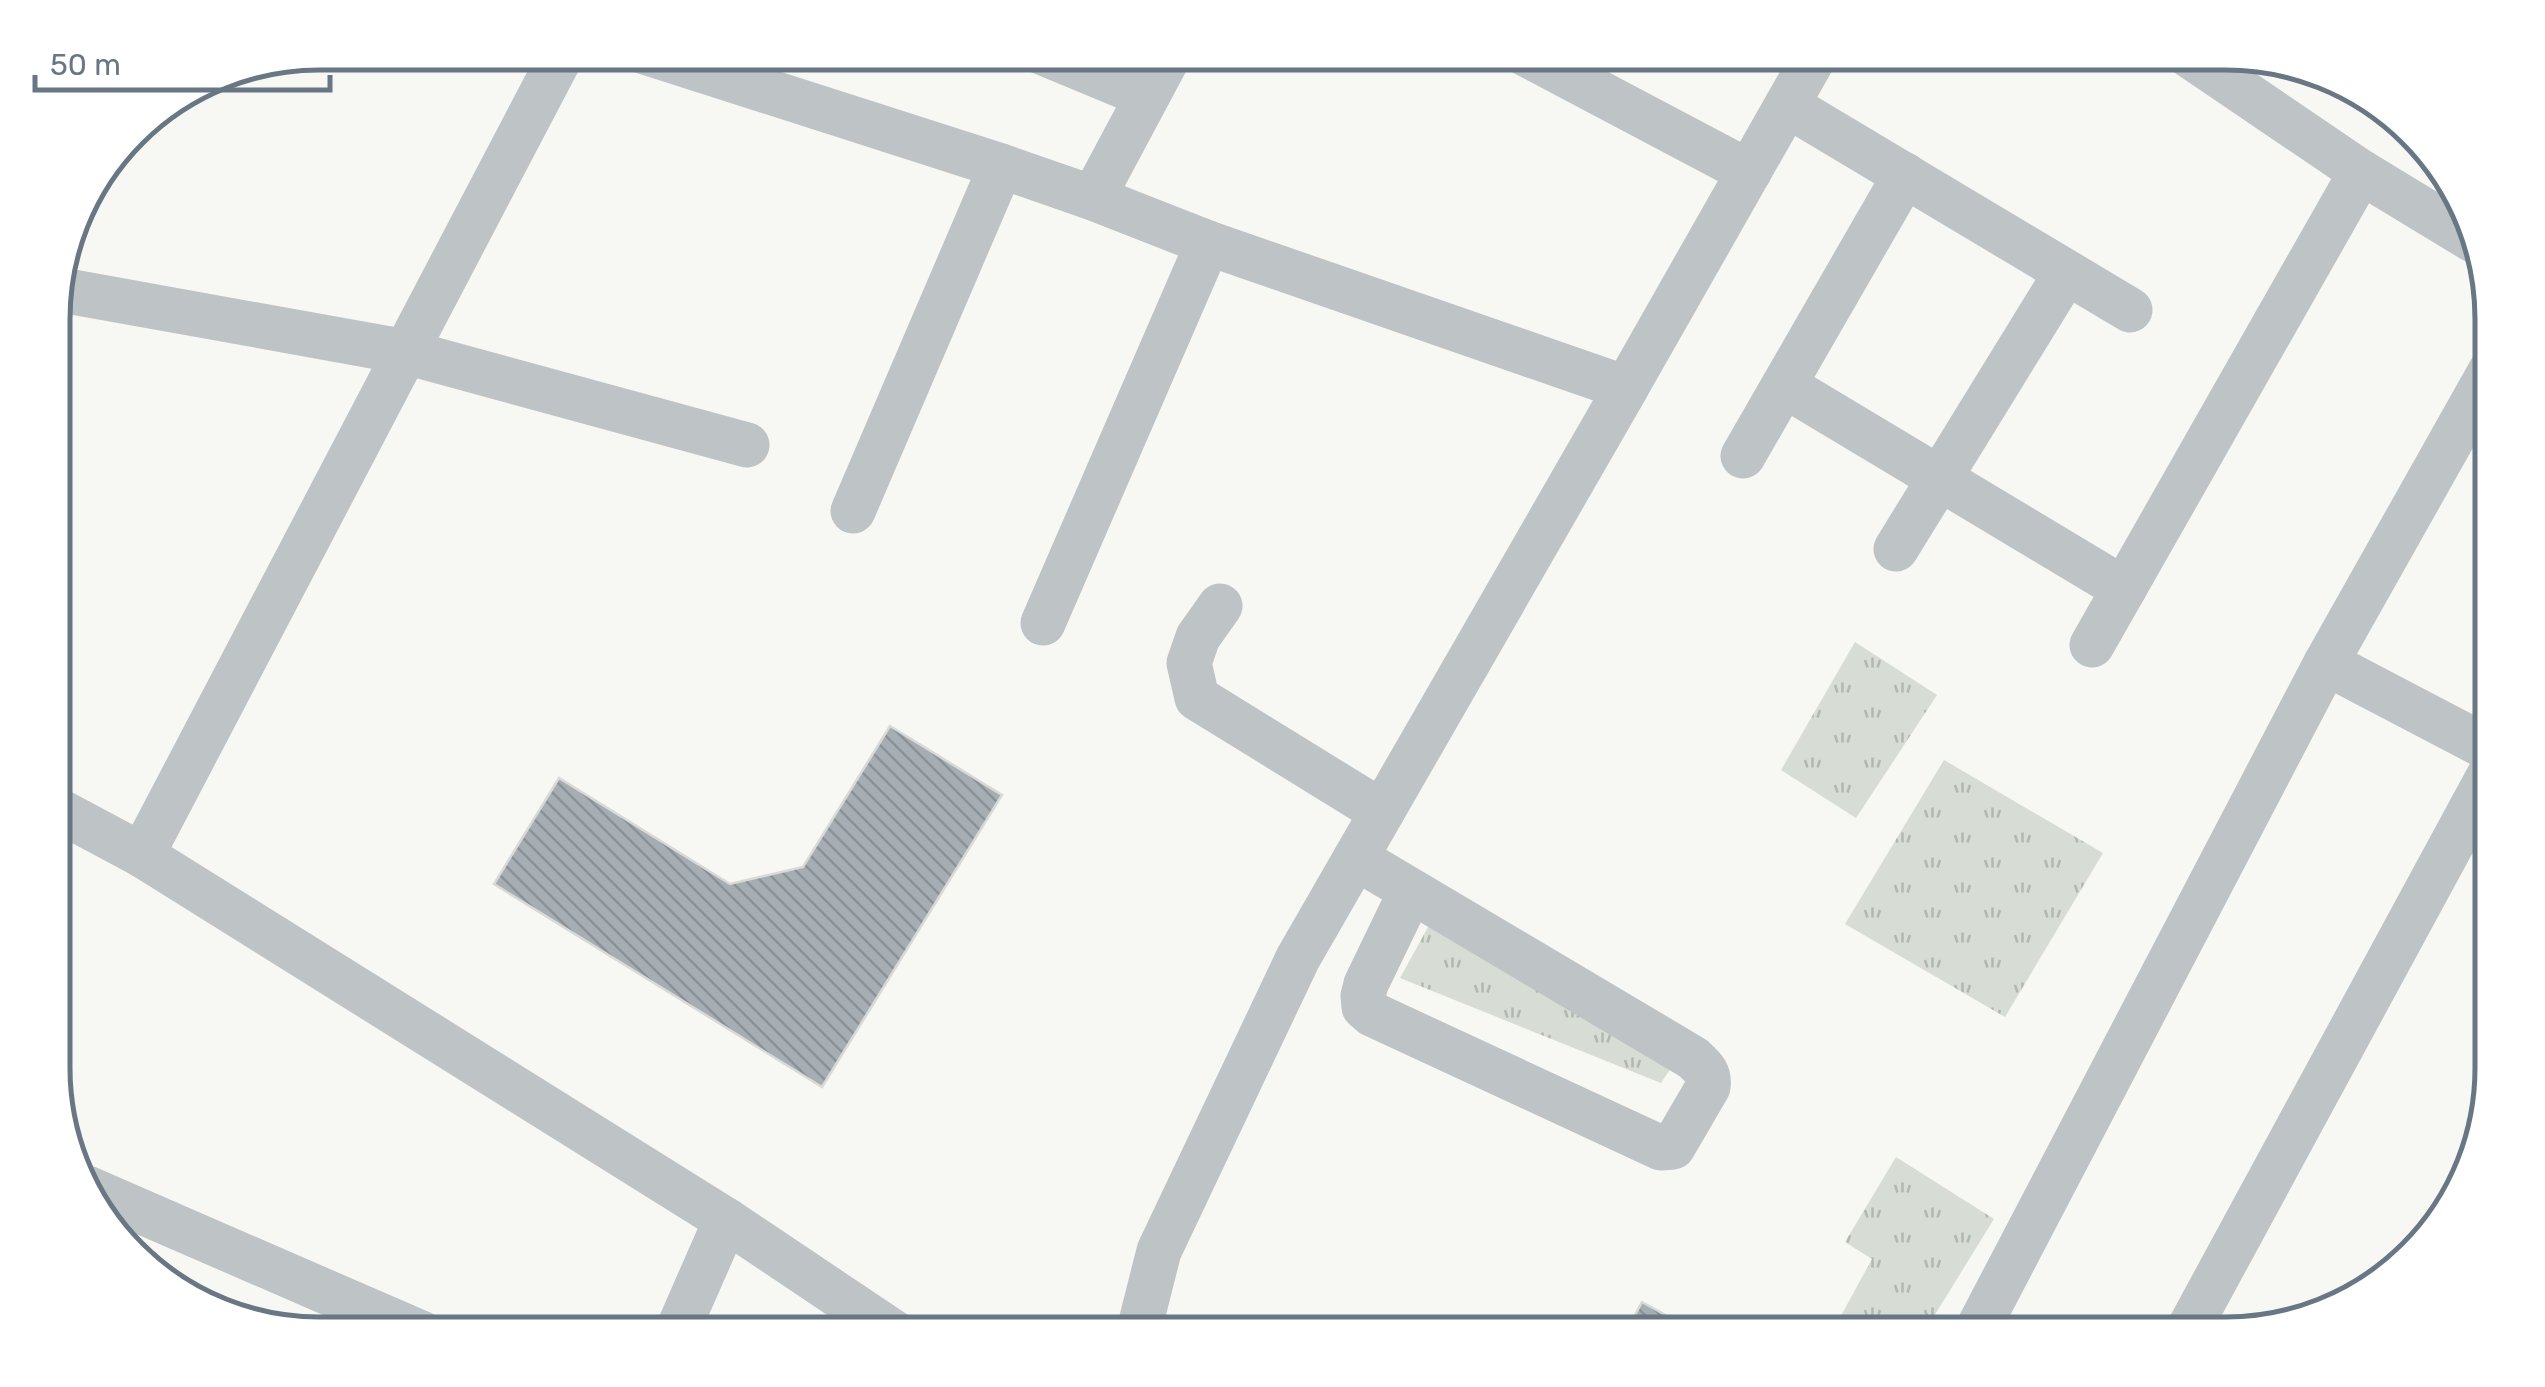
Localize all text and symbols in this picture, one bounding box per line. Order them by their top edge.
scale bar [35,30,330,92]
text: 50 m [50,47,121,83]

